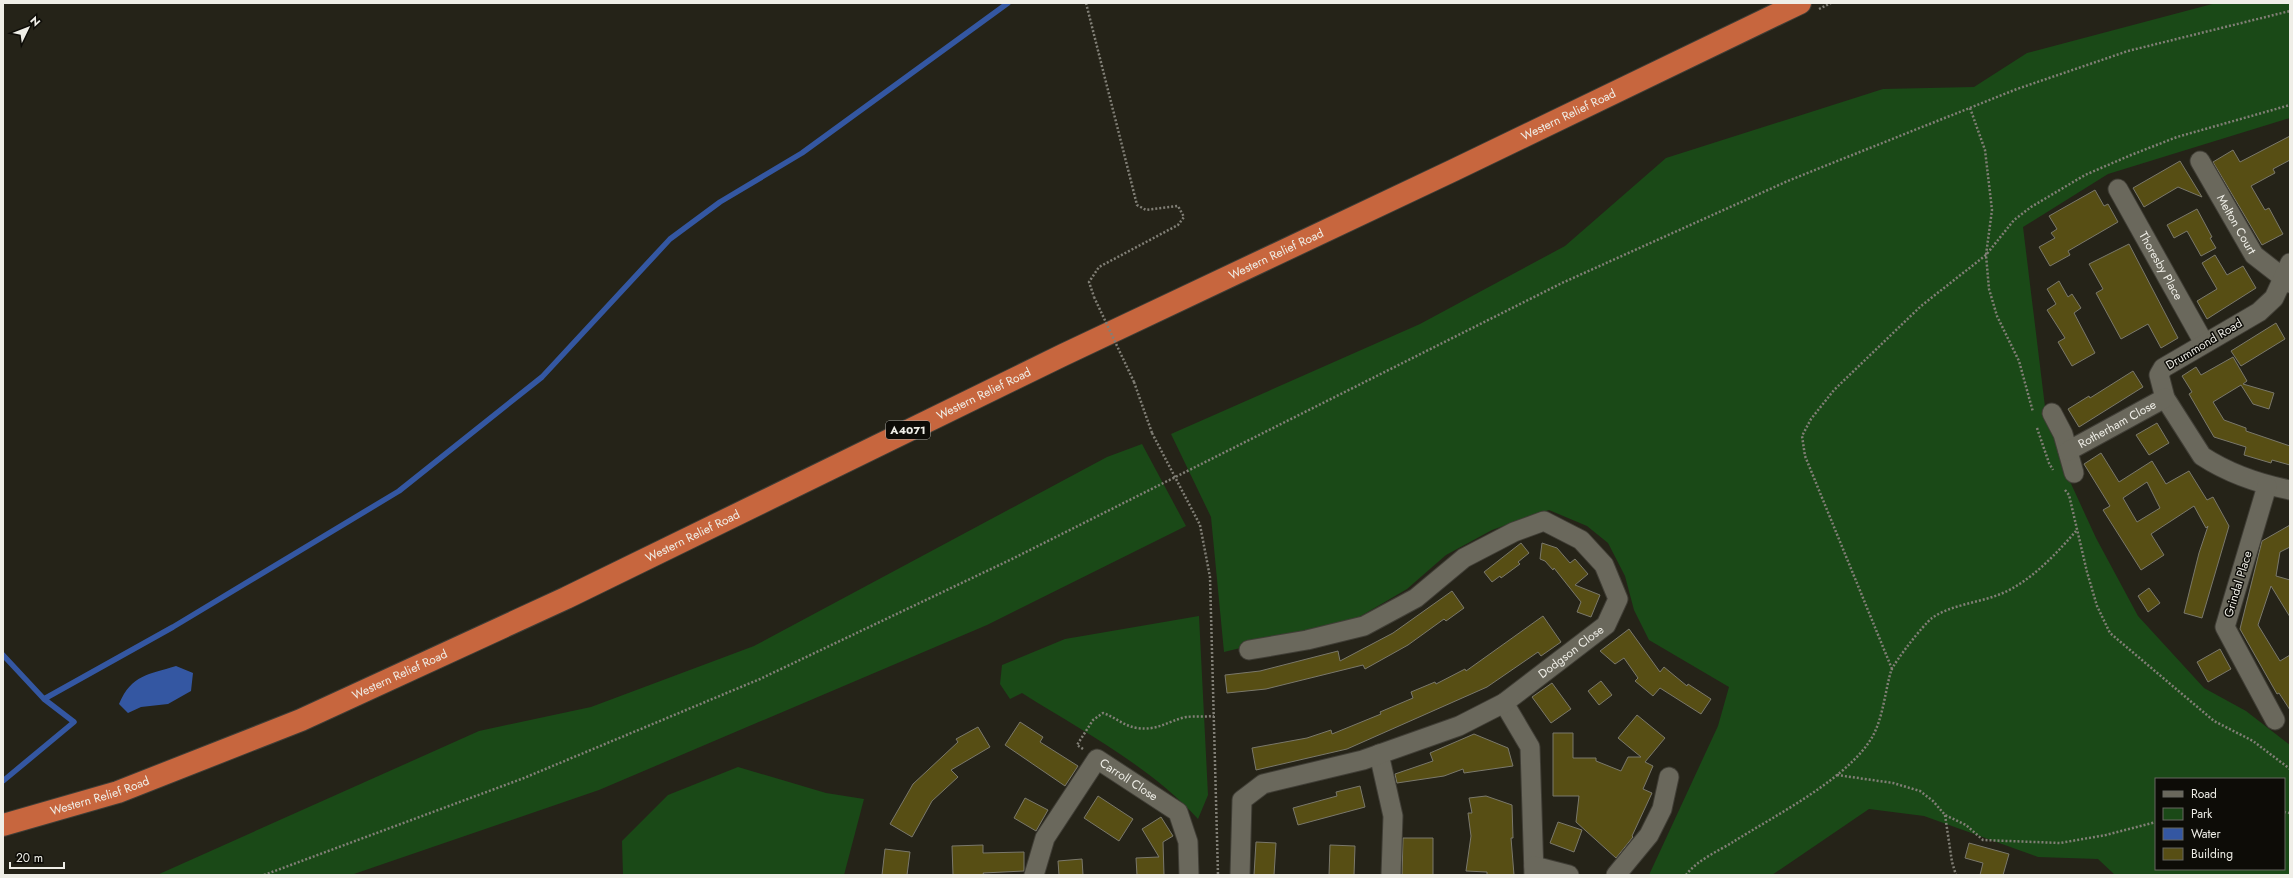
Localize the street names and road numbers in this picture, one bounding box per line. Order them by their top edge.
street label: Western Relief Road [1518,84,1619,145]
street label: Melton Court [2212,191,2261,258]
street label: Western Relief Road [1226,224,1327,284]
street label: Thoresby Place [2135,228,2187,303]
street label: Drummond Road [2162,314,2246,374]
street label: Western Relief Road [933,363,1034,424]
street label: Rotherham Close [2075,396,2159,453]
road number: A4071 [886,421,930,439]
street label: Western Relief Road [642,505,743,567]
street label: Grindal Place [2219,548,2257,620]
street label: Dodgson Close [1534,621,1608,683]
street label: Western Relief Road [349,645,450,704]
street label: Carroll Close [1096,754,1161,805]
street label: Western Relief Road [48,772,152,820]

